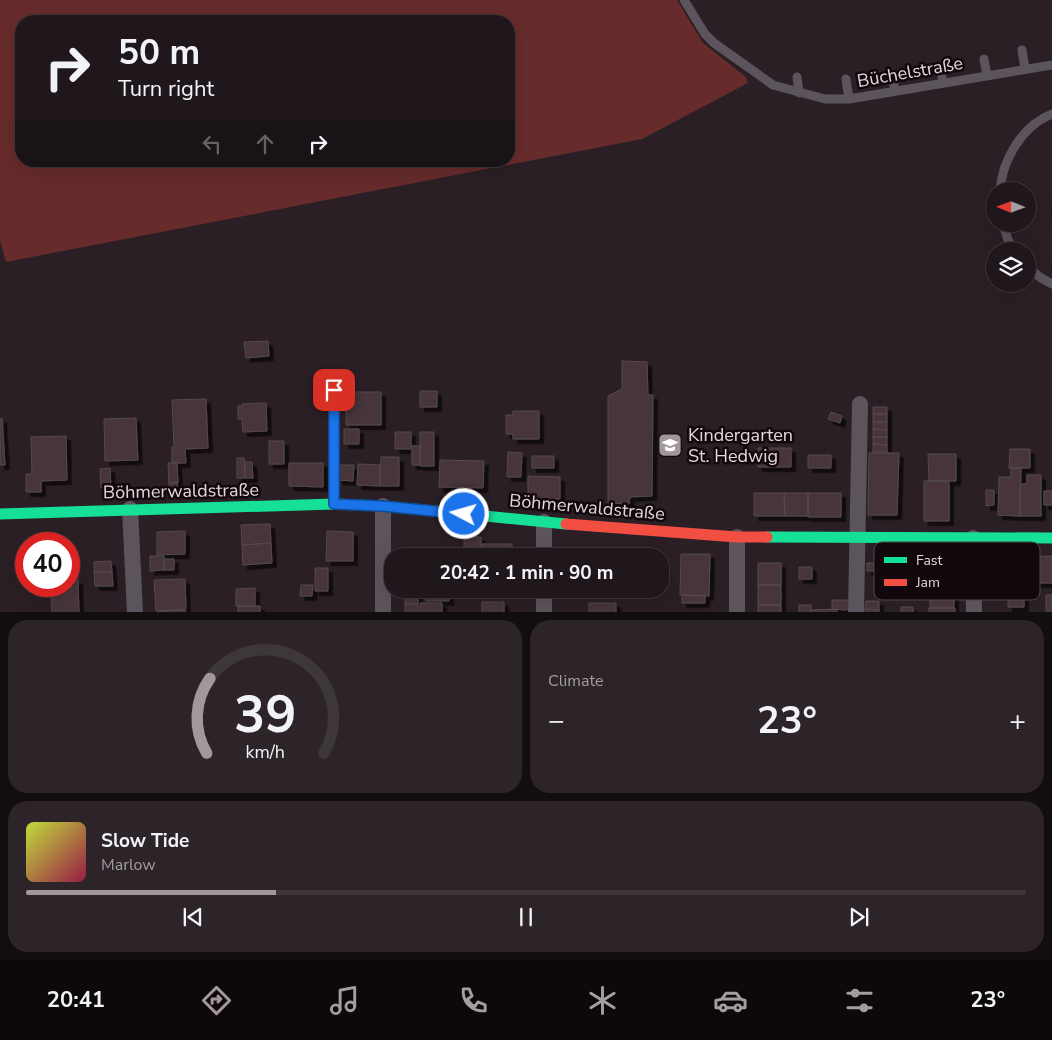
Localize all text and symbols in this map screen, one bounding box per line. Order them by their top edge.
text: 50 m [118,29,200,76]
icon: right [35,35,100,100]
street label: Büchelstraße [855,51,965,93]
text: Turn right [118,74,214,104]
icon: left [198,130,226,158]
icon: ahead [251,130,279,158]
icon: right [304,130,332,158]
north arrow [986,182,1036,232]
map controls [986,182,1036,292]
button: layers [986,242,1036,292]
pin [313,369,355,411]
icon: arrive [320,376,348,404]
place label: Kindergarten St. Hedwig [688,423,793,468]
school or university icon: Kindergarten St. Hedwig [657,432,683,458]
street label: Böhmerwaldstraße [103,478,259,504]
position arrow [437,487,489,539]
street label: Böhmerwaldstraße [508,488,666,526]
speed limit sign: 40 [15,532,80,597]
legend [874,542,1040,600]
text: Fast [916,551,942,570]
text: 20:42 · 1 min · 90 m [439,560,614,586]
text: Jam [915,573,940,592]
text: Climate [548,670,603,692]
text: 39 [234,679,296,750]
text: 23° [757,695,817,746]
text: − [548,702,565,740]
text: + [1009,702,1026,740]
text: km/h [245,740,285,764]
text: Slow Tide [101,828,189,854]
text: Marlow [101,854,156,876]
icon: previous [179,903,207,931]
icon: pause [512,903,540,931]
icon: next [845,903,873,931]
icon: directions [199,983,234,1018]
icon: music [327,983,362,1018]
icon: phone [456,983,491,1018]
icon: climate [585,983,620,1018]
icon: car [713,983,748,1018]
icon: filters [842,983,877,1018]
text: 20:41 [47,985,105,1015]
text: 23° [970,985,1005,1015]

